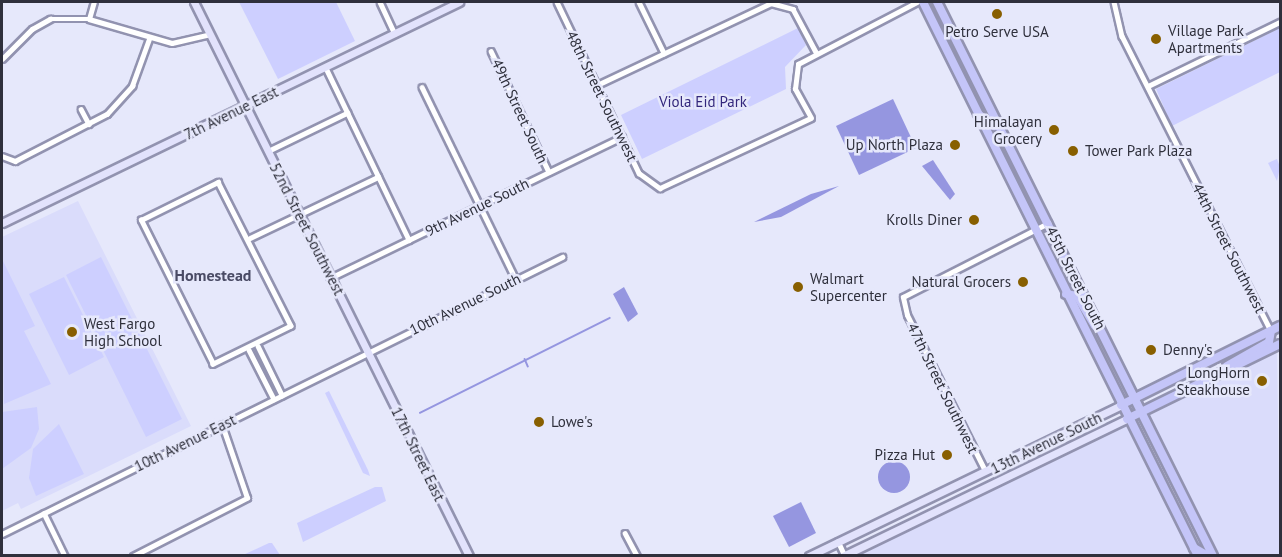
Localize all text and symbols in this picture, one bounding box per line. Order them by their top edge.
marker: Petro Serve USA [990,7,1004,21]
place label: Village Park Apartments [1168,21,1244,56]
place label: Petro Serve USA [945,23,1049,41]
street label: 48th Street Southwest [563,28,641,164]
marker: Village Park Apartments [1149,32,1163,46]
street label: 49th Street South [488,56,552,166]
street label: 7th Avenue East [181,82,281,144]
park label: Viola Eid Park [659,93,747,111]
place label: Himalayan Grocery [974,112,1042,147]
marker: Himalayan Grocery [1047,123,1061,137]
place label: Up North Plaza [846,136,943,154]
marker: Up North Plaza [948,138,962,152]
place label: Tower Park Plaza [1085,142,1193,160]
marker: Tower Park Plaza [1066,144,1080,158]
street label: 52nd Street Southwest [266,160,348,298]
street label: 9th Avenue South [422,174,532,240]
street label: 44th Street Southwest [1188,180,1270,316]
place label: Krolls Diner [886,211,962,229]
marker: Krolls Diner [967,213,981,227]
street label: 45th Street South [1042,223,1110,333]
district label: Homestead [175,265,251,285]
street label: 10th Avenue South [406,269,524,339]
place label: Walmart Supercenter [810,269,887,304]
place label: Natural Grocers [912,273,1011,291]
marker: Natural Grocers [1016,275,1030,289]
marker: Walmart Supercenter [791,280,805,294]
place label: West Fargo High School [84,314,162,349]
street label: 47th Street Southwest [904,320,982,456]
marker: West Fargo High School [65,325,79,339]
place label: Denny's [1163,341,1212,359]
marker: Denny's [1144,343,1158,357]
place label: LongHorn Steakhouse [1177,363,1250,398]
marker: LongHorn Steakhouse [1255,374,1269,388]
street label: 17th Street East [387,404,449,504]
street label: 13th Avenue South [987,408,1105,478]
street label: 10th Avenue East [131,410,239,476]
place label: Lowe's [551,413,593,431]
marker: Lowe's [532,415,546,429]
place label: Pizza Hut [874,446,935,464]
marker: Pizza Hut [940,448,954,462]

